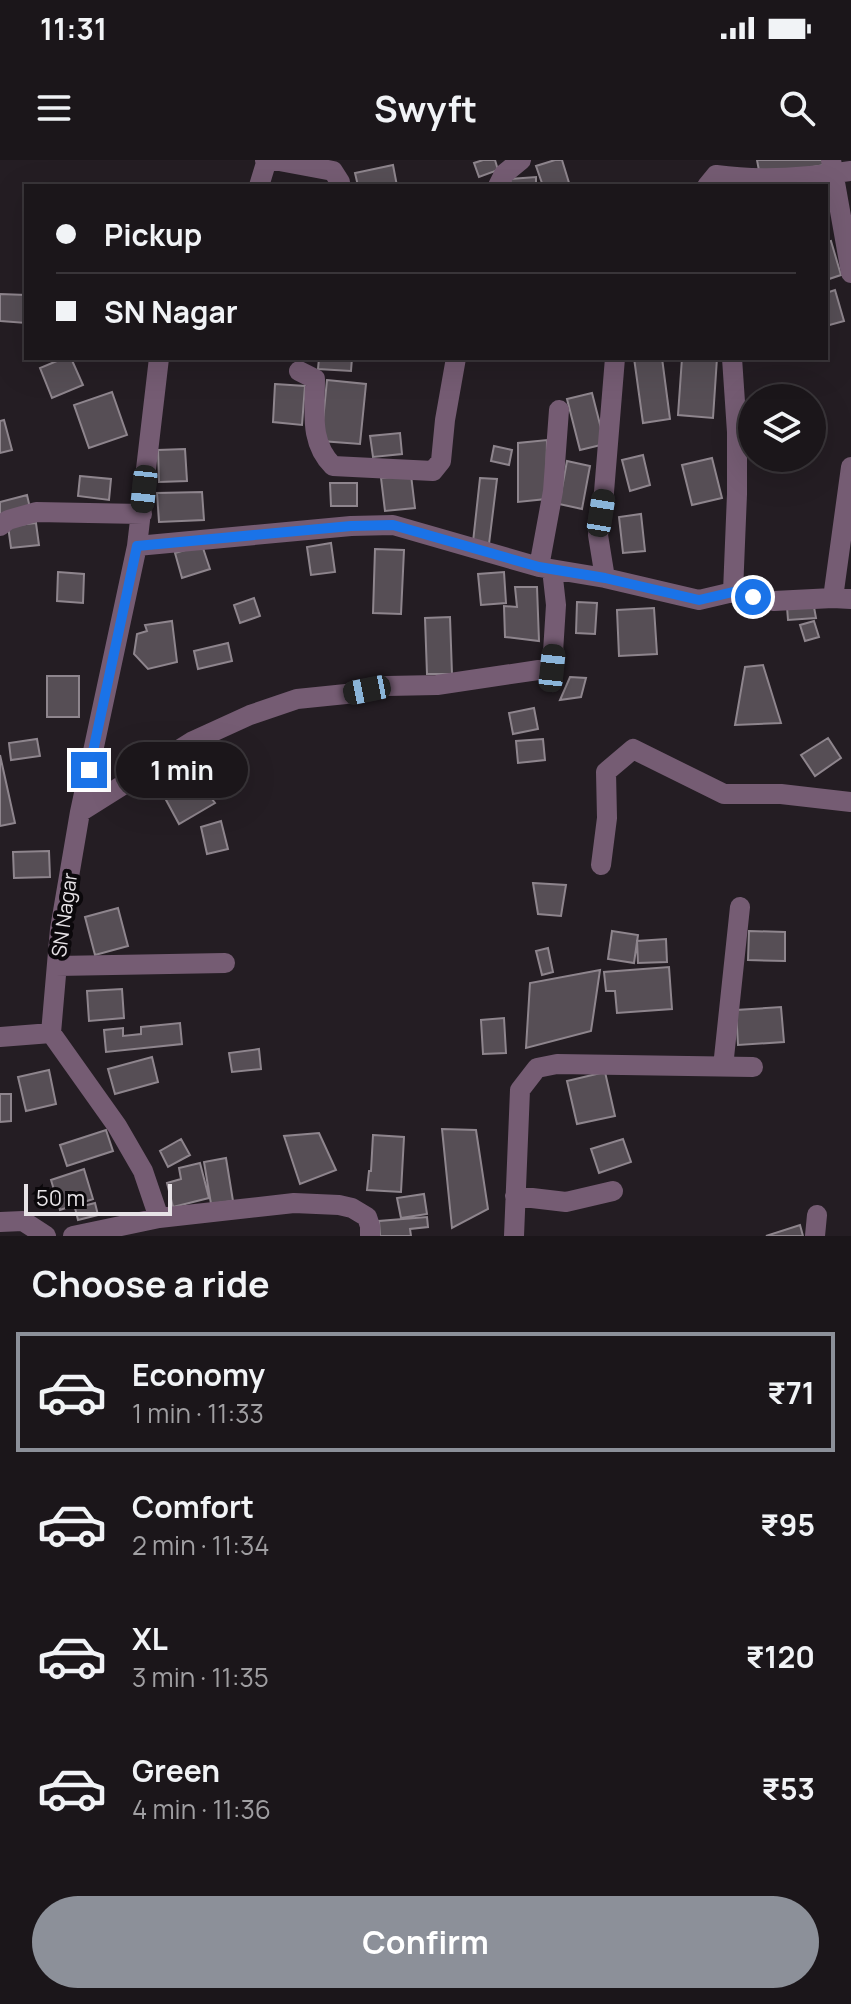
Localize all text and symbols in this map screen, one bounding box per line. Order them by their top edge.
text: 11:31 [40,8,107,49]
text: Swyft [374,84,477,133]
icon: menu [32,86,76,130]
icon: search [775,86,819,130]
text: Pickup [104,214,202,255]
text: SN Nagar [104,291,238,332]
map controls [738,384,826,472]
button: layers [738,384,826,472]
car [130,464,158,514]
car [585,487,617,539]
route start [735,579,771,615]
car [538,643,566,693]
car [341,674,393,706]
callout: 1 min [117,742,249,798]
route end [71,752,107,788]
text: 1 min [150,752,214,788]
street label: SN Nagar [45,871,83,959]
scale bar [24,1180,172,1216]
text: 50 m [36,1183,85,1213]
text: Choose a ride [32,1259,270,1308]
text: Economy [132,1354,265,1395]
icon: car [36,1356,108,1428]
text: ₹71 [767,1372,815,1413]
text: 1 min · 11:33 [132,1395,264,1431]
text: Comfort [132,1486,254,1527]
icon: car [36,1488,108,1560]
text: ₹95 [760,1504,815,1545]
text: 2 min · 11:34 [132,1527,270,1563]
text: XL [132,1618,168,1659]
icon: car [36,1620,108,1692]
text: ₹120 [746,1636,815,1677]
text: 3 min · 11:35 [132,1659,269,1695]
text: Green [132,1750,220,1791]
icon: car [36,1752,108,1824]
text: ₹53 [761,1768,815,1809]
text: 4 min · 11:36 [132,1791,271,1827]
button: Confirm [32,1896,819,1988]

